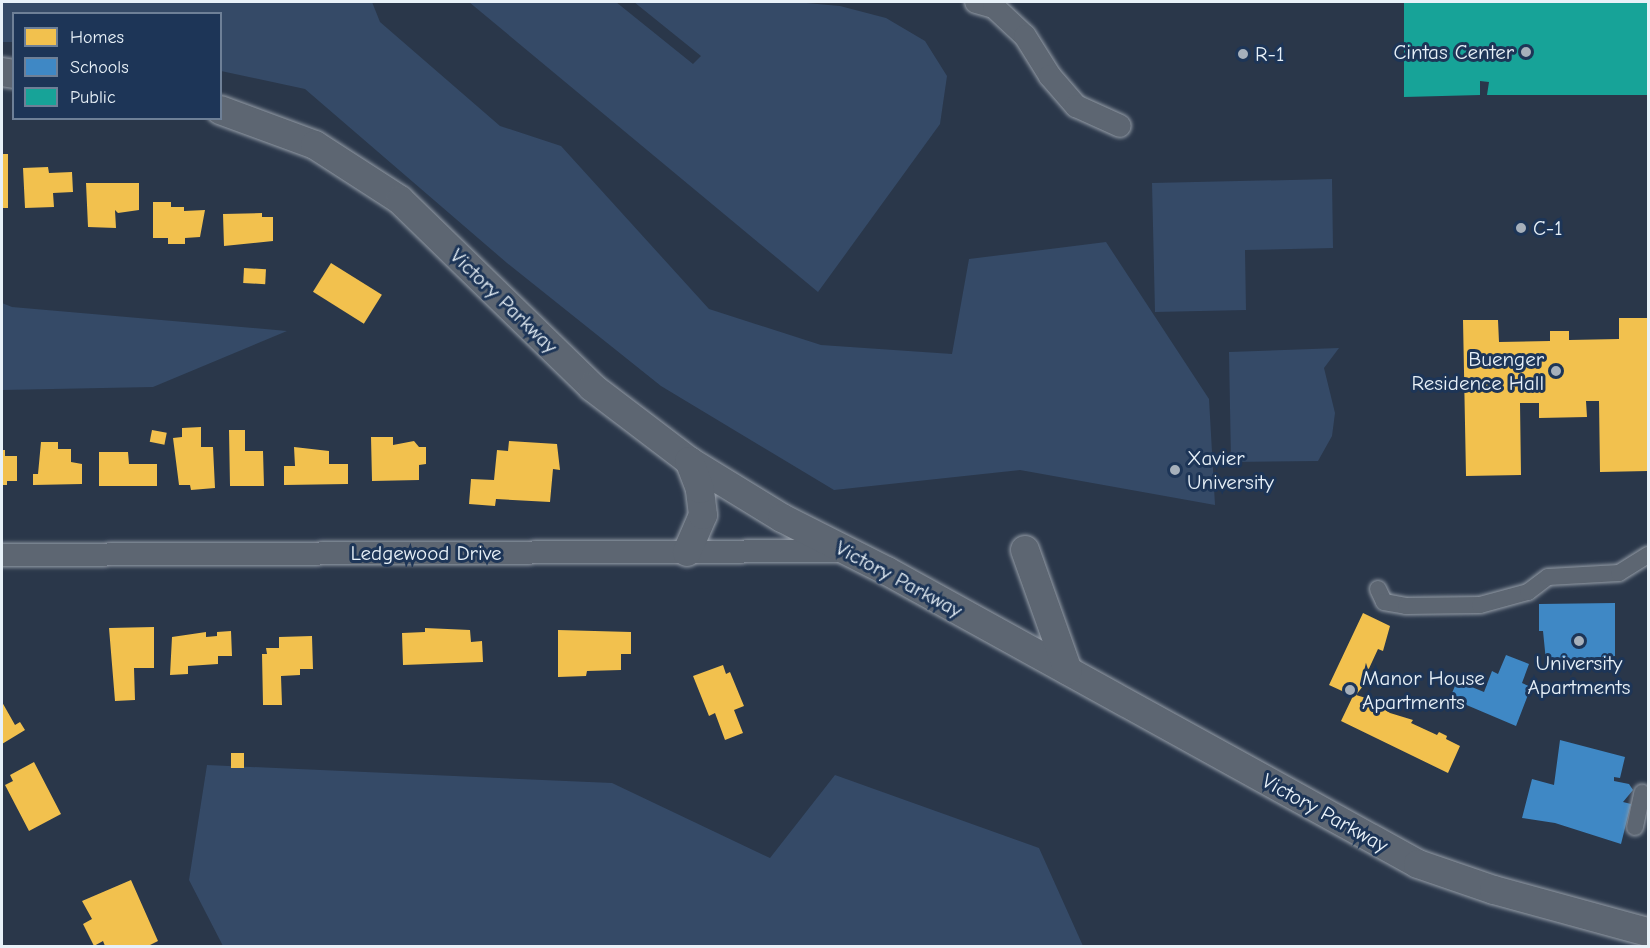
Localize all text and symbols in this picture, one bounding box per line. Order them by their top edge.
legend [12,12,222,120]
text: Homes [70,27,124,48]
place label: Cintas Center [1393,39,1514,65]
place label: R-1 [1255,41,1284,67]
marker: Cintas Center [1519,45,1533,59]
marker: R-1 [1236,47,1250,61]
text: Schools [70,57,129,78]
text: Public [70,87,116,108]
place label: C-1 [1533,215,1563,241]
marker: C-1 [1514,221,1528,235]
street label: Victory Parkway [445,243,563,359]
place label: Buenger Residence Hall [1412,346,1544,396]
marker: Buenger Residence Hall [1549,364,1563,378]
place label: Xavier University [1187,445,1274,495]
marker: Xavier University [1168,463,1182,477]
street label: Victory Parkway [831,535,967,623]
street label: Ledgewood Drive [350,540,502,566]
marker: University Apartments [1572,634,1586,648]
place label: University Apartments [1528,650,1630,700]
place label: Manor House Apartments [1362,665,1485,715]
marker: Manor House Apartments [1343,683,1357,697]
street label: Victory Parkway [1258,768,1392,858]

